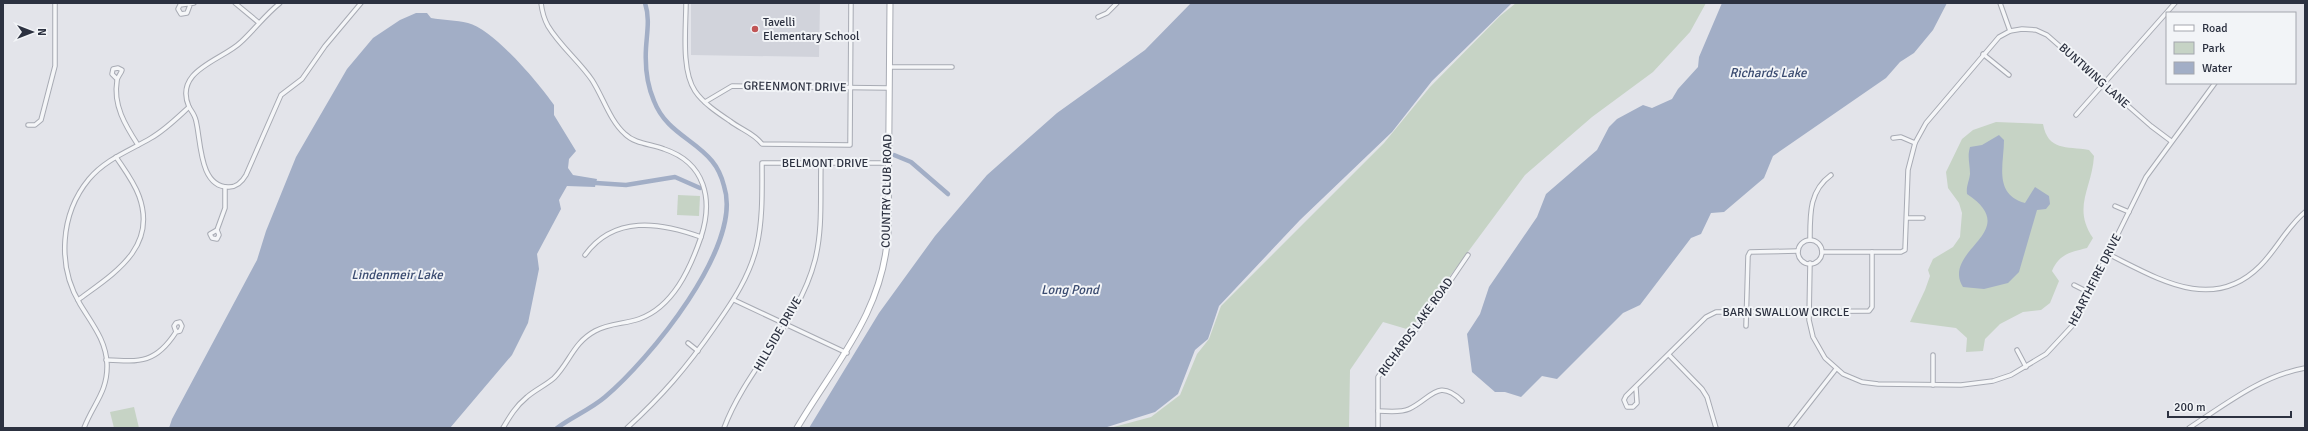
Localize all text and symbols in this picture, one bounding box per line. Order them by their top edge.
north arrow [12,12,52,52]
legend [2166,12,2296,84]
place label: Tavelli Elementary School [763,15,860,44]
text: Road [2202,21,2228,36]
marker: Tavelli Elementary School [750,24,760,34]
text: N [35,28,48,36]
street label: BUNTWING LANE [2056,40,2133,112]
text: Park [2202,41,2225,56]
text: Water [2202,61,2233,76]
water label: Richards Lake [1729,65,1808,81]
street label: GREENMONT DRIVE [743,79,847,95]
street label: COUNTRY CLUB ROAD [879,134,895,248]
street label: BELMONT DRIVE [782,156,869,171]
street label: HEARTHFIRE DRIVE [2065,231,2125,329]
water label: Lindenmeir Lake [351,267,444,283]
street label: RICHARDS LAKE ROAD [1375,275,1457,379]
water label: Long Pond [1041,282,1101,298]
street label: HILLSIDE DRIVE [751,294,805,374]
street label: BARN SWALLOW CIRCLE [1723,305,1850,320]
scale bar [2168,393,2291,419]
text: 200 m [2174,400,2206,415]

